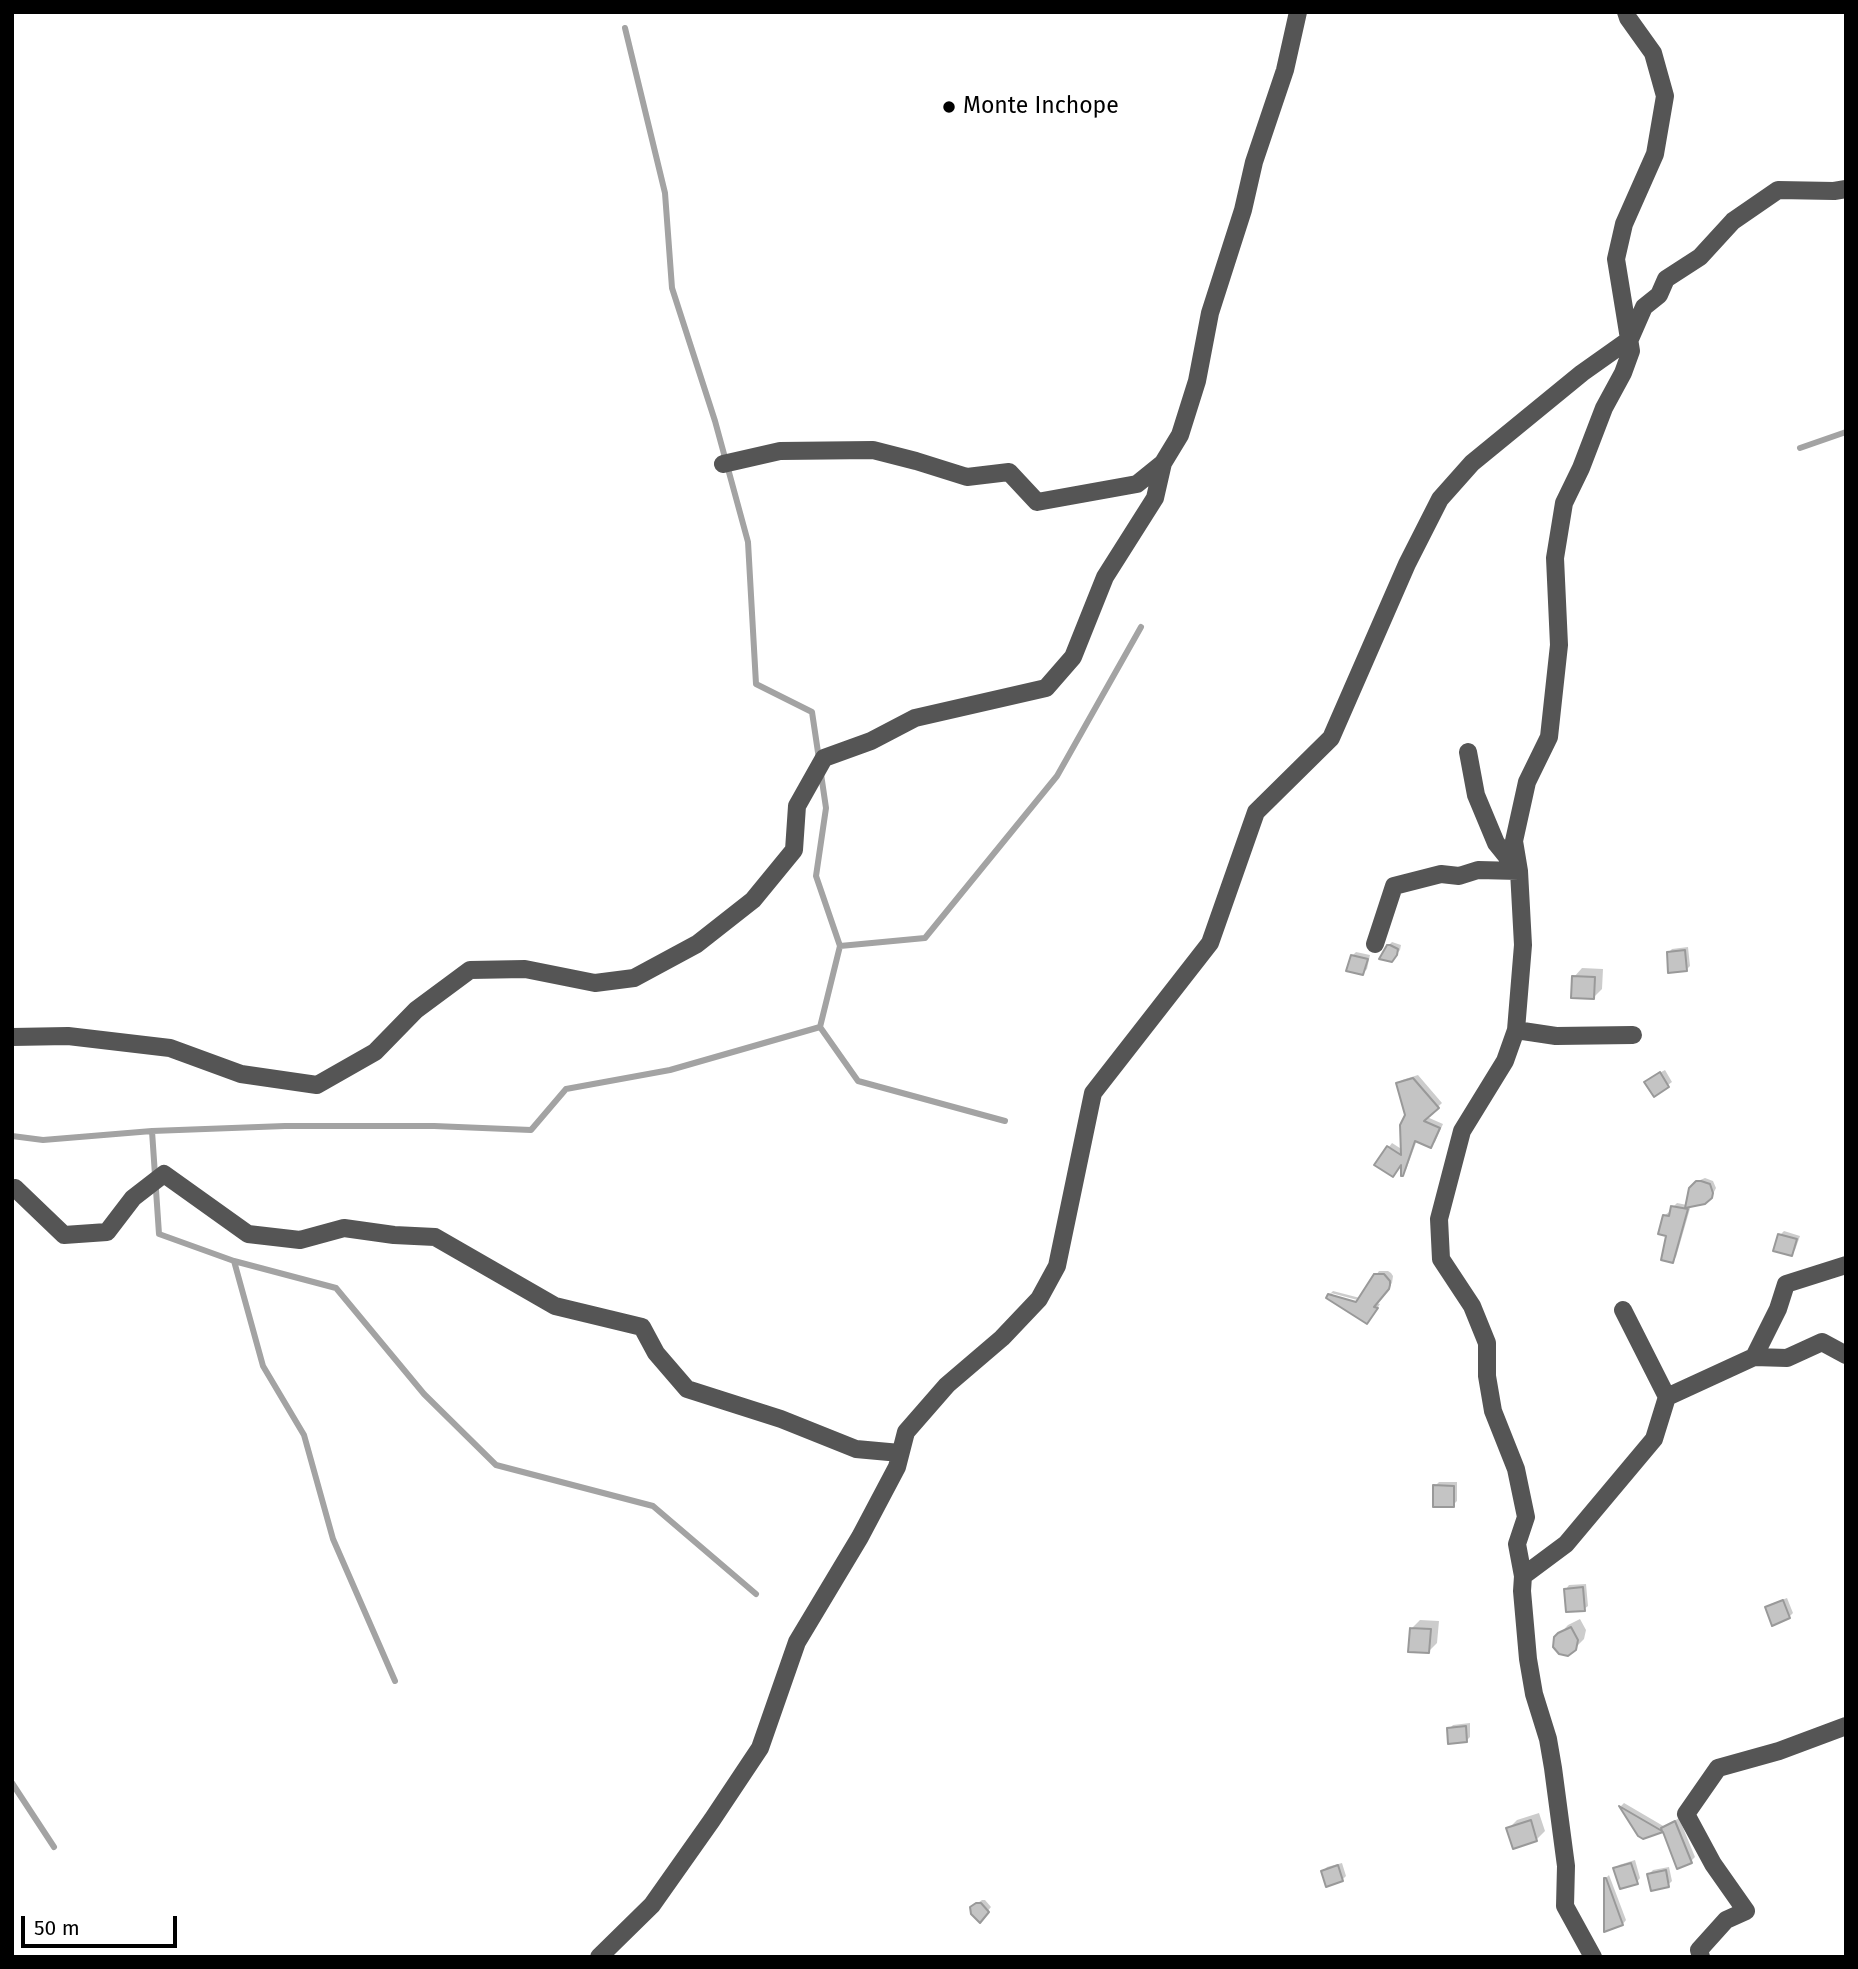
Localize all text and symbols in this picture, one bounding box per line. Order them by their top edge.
place label: Monte Inchope [963,93,1119,121]
marker: Monte Inchope [941,99,957,115]
scale bar [24,1902,180,1946]
text: 50 m [34,1915,80,1941]

